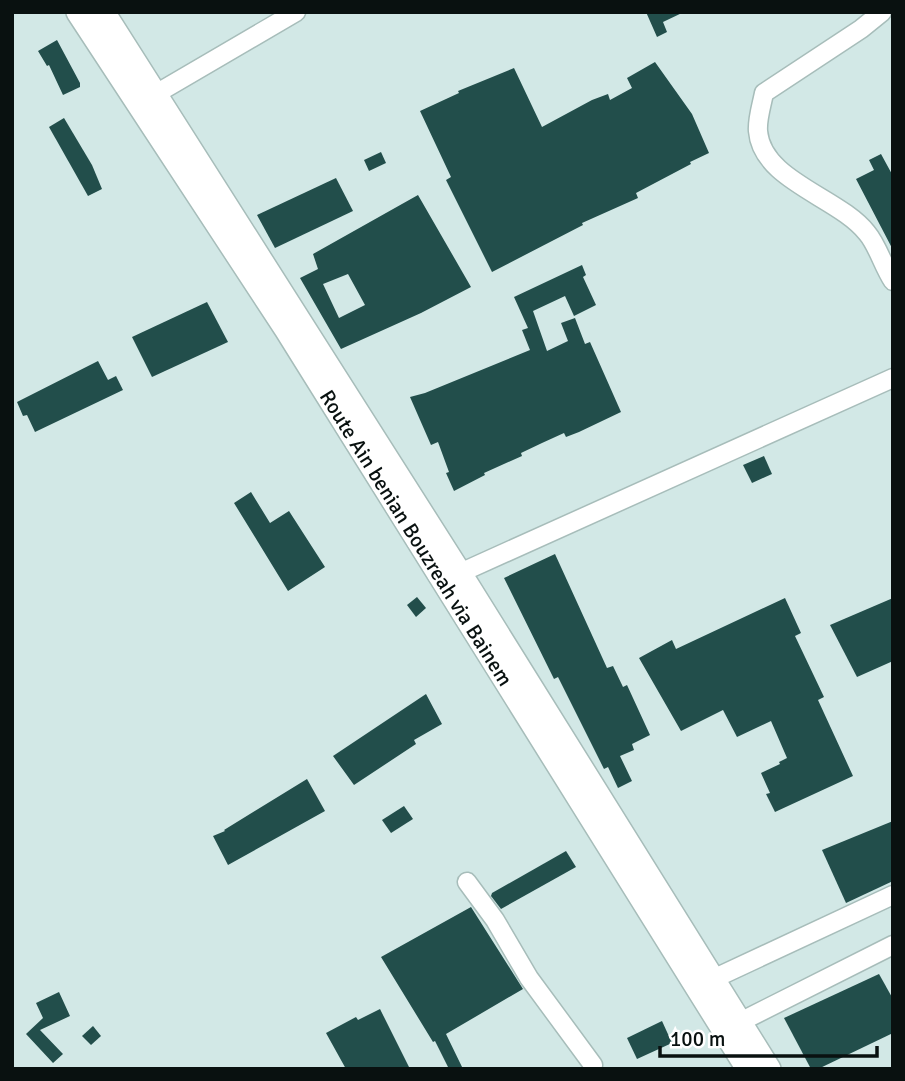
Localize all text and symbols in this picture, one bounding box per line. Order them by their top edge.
street label: Route Ain benian Bouzreah via Bainem [314,385,518,691]
scale bar [660,1014,877,1058]
text: 100 m [670,1026,725,1052]

